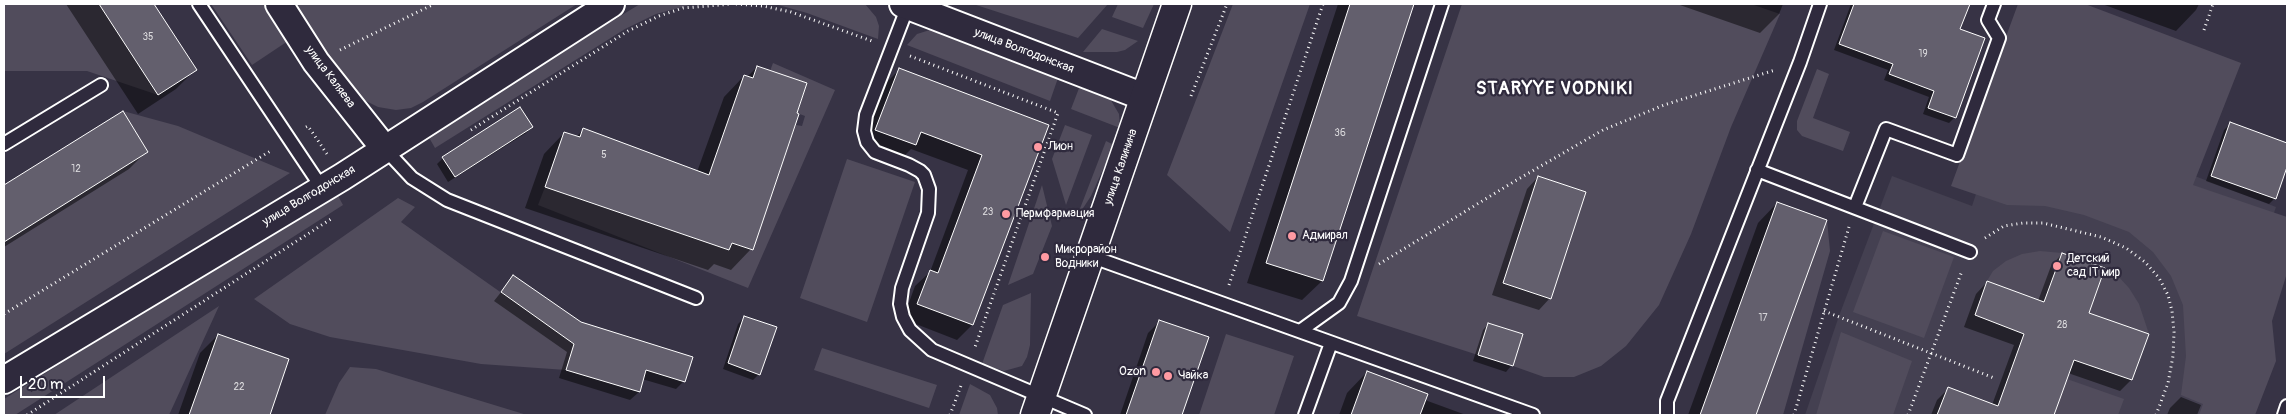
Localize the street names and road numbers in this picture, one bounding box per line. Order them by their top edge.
street label: улица Волгодонская [972,25,1076,77]
street label: улица Каляева [302,43,358,111]
street label: улица Калинина [1101,127,1141,207]
street label: улица Волгодонская [260,163,358,229]

